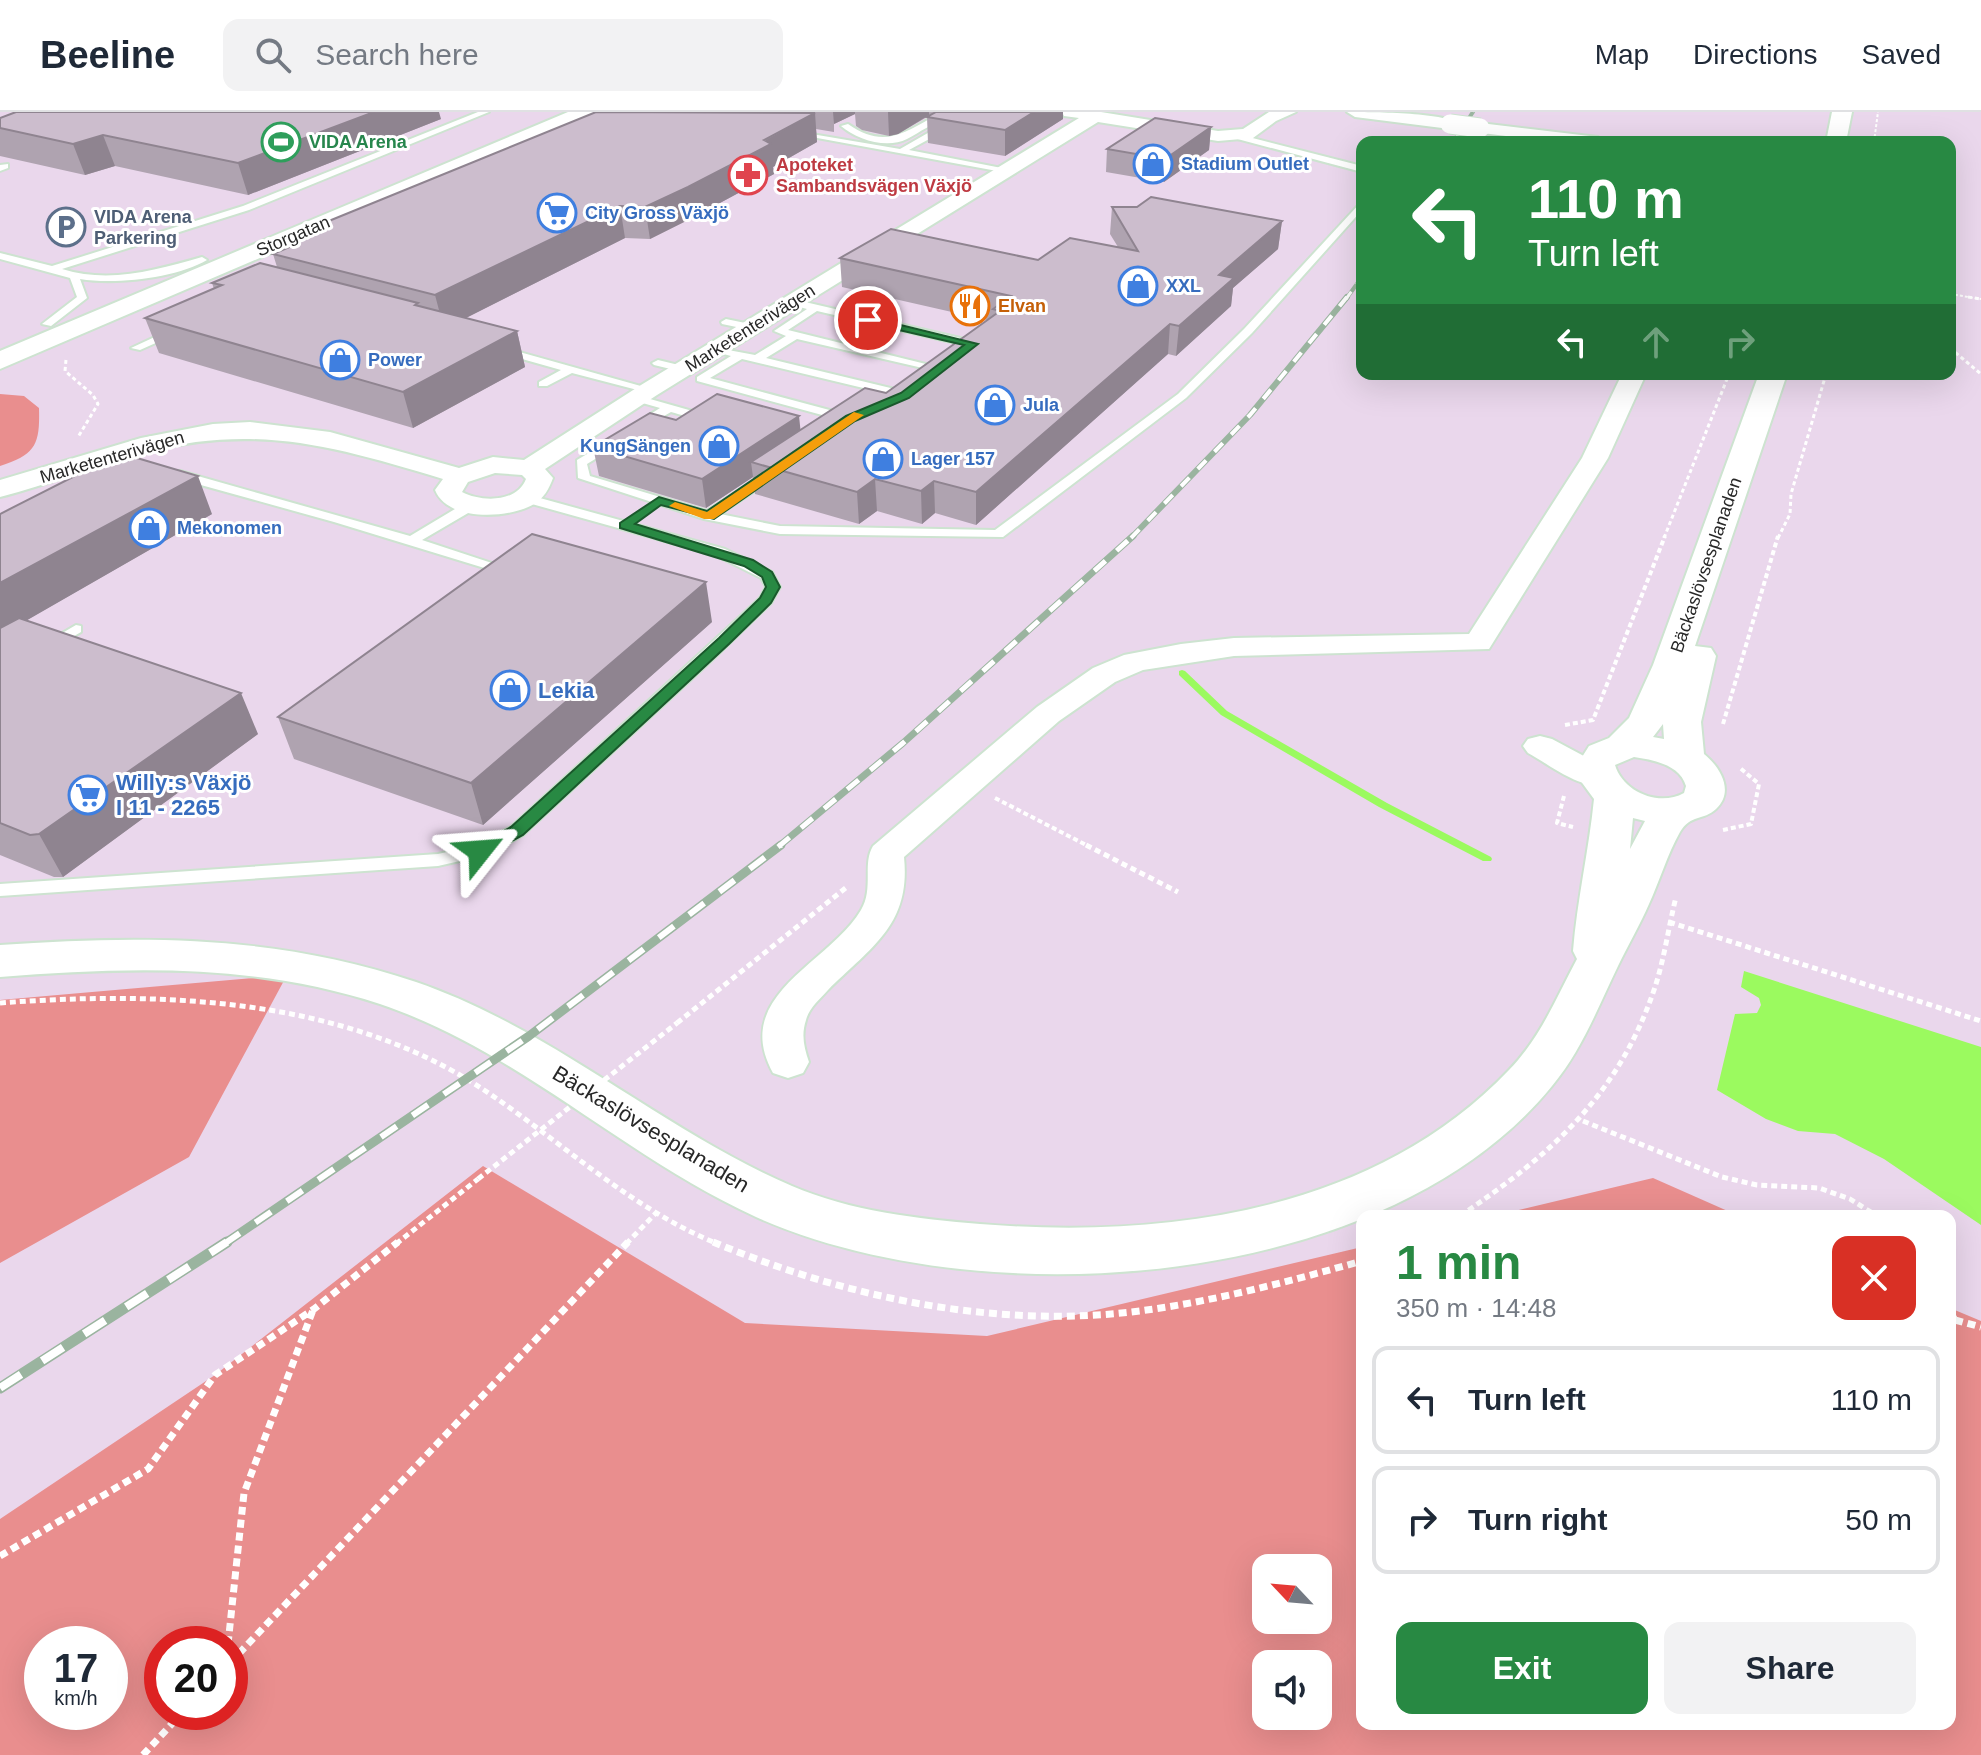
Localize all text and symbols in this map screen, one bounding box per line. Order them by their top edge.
search box [223,19,783,91]
icon: search [251,33,295,77]
text: Beeline [40,34,175,76]
text: Search here [315,38,479,71]
text: Map [1595,39,1649,70]
text: Directions [1693,39,1818,70]
text: Saved [1862,39,1941,70]
sports icon: VIDA Arena [260,121,302,163]
place label: VIDA Arena [309,132,408,152]
shop icon: Stadium Outlet [1132,143,1174,185]
pharmacy icon: Apoteket Sambandsvägen Växjö [727,154,769,196]
place label: Stadium Outlet [1181,154,1309,174]
place label: Apoteket Sambandsvägen Växjö [776,155,972,196]
text: 110 m [1528,167,1684,230]
icon: left [1396,168,1500,272]
supermarket icon: City Gross Växjö [536,192,578,234]
place label: City Gross Växjö [585,203,729,223]
parking icon: VIDA Arena Parkering [45,206,87,248]
place label: VIDA Arena Parkering [94,207,193,248]
street label: Storgatan [253,212,333,260]
text: Turn left [1528,233,1659,274]
shop icon: XXL [1117,265,1159,307]
place label: XXL [1166,276,1201,296]
street label: Marketenterivägen [681,280,819,376]
restaurant icon: Elvan [949,285,991,327]
pin [834,286,902,354]
place label: Elvan [998,296,1046,316]
icon: arrive [846,298,890,342]
icon: left [1550,320,1594,364]
icon: ahead [1634,320,1678,364]
icon: right [1718,320,1762,364]
shop icon: Power [319,339,361,381]
place label: Power [368,350,422,370]
shop icon: Jula [974,384,1016,426]
place label: Jula [1023,395,1060,415]
shop icon: KungSängen [698,425,740,467]
street label: Marketenterivägen [38,427,186,487]
place label: KungSängen [580,436,691,456]
shop icon: Lager 157 [862,438,904,480]
place label: Lager 157 [911,449,995,469]
street label: Bäckaslövsesplanaden [1667,475,1745,655]
shop icon: Mekonomen [128,507,170,549]
place label: Mekonomen [177,518,282,538]
shop icon: Lekia [489,669,531,711]
place label: Lekia [538,678,595,703]
place label: Willy:s Växjö I 11 - 2265 [116,770,252,820]
supermarket icon: Willy:s Växjö I 11 - 2265 [67,774,109,816]
position arrow [438,809,522,893]
street label: Bäckaslövsesplanaden [548,1060,754,1198]
text: 1 min [1396,1236,1521,1289]
button: close [1832,1236,1916,1320]
text: 350 m · 14:48 [1396,1293,1556,1323]
icon: left [1400,1378,1444,1422]
text: Turn left [1468,1383,1586,1416]
text: 110 m [1831,1383,1912,1416]
icon: right [1400,1498,1444,1542]
text: Turn right [1468,1503,1607,1536]
text: 50 m [1845,1503,1912,1536]
north arrow [1252,1554,1332,1634]
map controls [1252,1554,1332,1730]
button: Exit [1396,1622,1648,1714]
button: Share [1664,1622,1916,1714]
speed limit sign: 20 [144,1626,248,1730]
text: 17 [54,1646,98,1690]
button: sound [1252,1650,1332,1730]
text: km/h [54,1687,98,1709]

